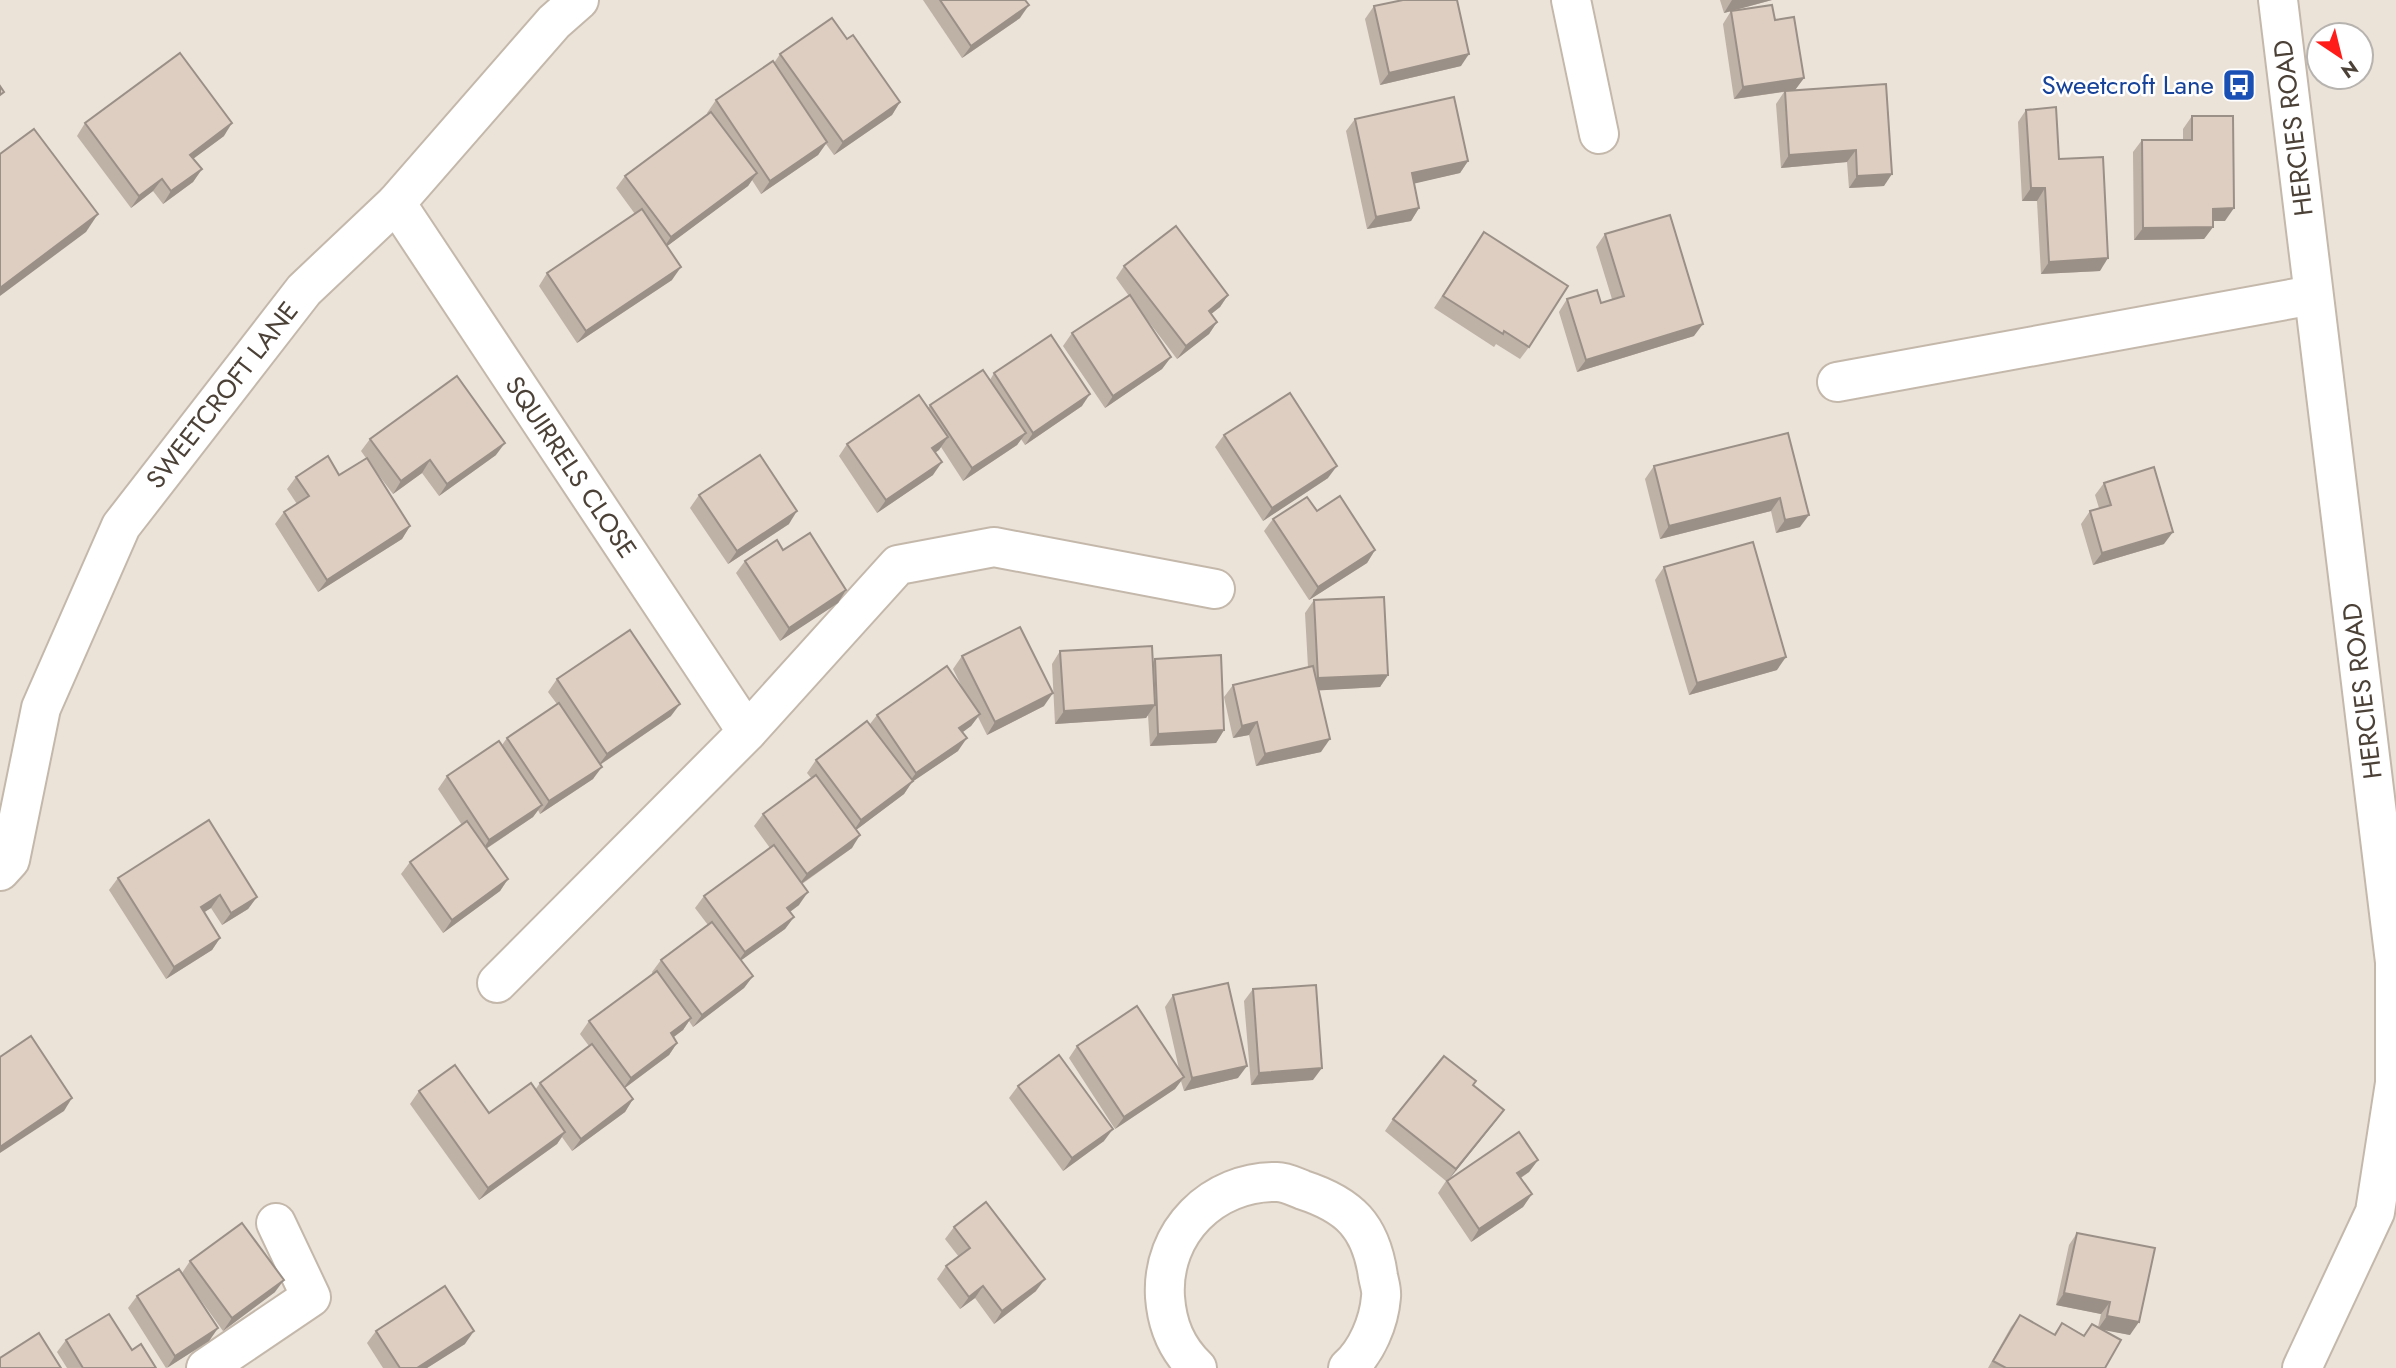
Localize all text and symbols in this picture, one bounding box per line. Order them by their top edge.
north arrow [2305,21,2375,91]
street label: HERCIES ROAD [2263,38,2323,218]
text: N [2336,54,2363,85]
place label: Sweetcroft Lane [2042,66,2214,104]
bus stop icon: Sweetcroft Lane [2220,66,2258,104]
street label: SWEETCROFT LANE [137,293,307,497]
street label: SQUIRRELS CLOSE [496,368,646,566]
street label: HERCIES ROAD [2332,601,2392,781]

